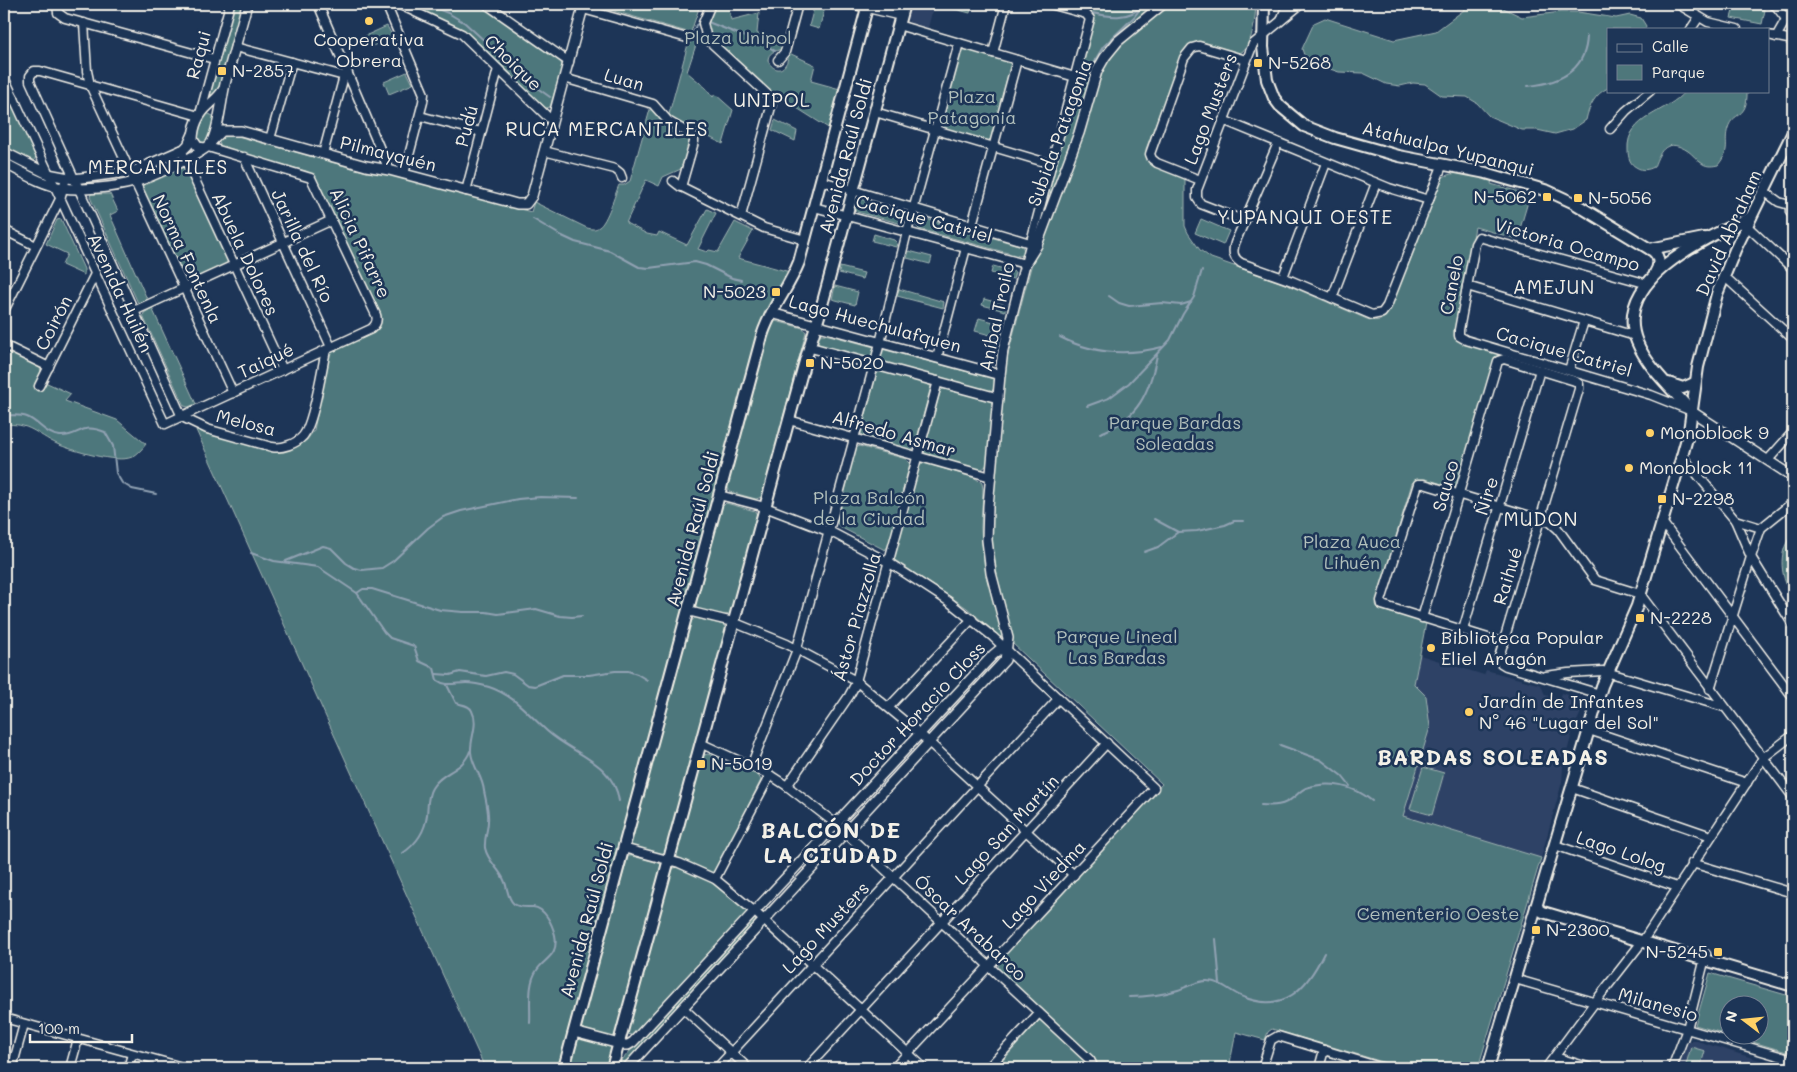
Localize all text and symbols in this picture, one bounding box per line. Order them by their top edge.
marker: Cooperativa Obrera [363,15,375,27]
park label: Plaza Unipol [684,25,792,49]
place label: Cooperativa Obrera [314,27,424,72]
street label: Raqui [180,28,216,82]
legend [1607,28,1770,92]
street label: Choique [480,29,548,96]
text: Calle [1652,36,1689,56]
street label: Lago Musters [1178,50,1242,168]
place label: N-5268 [1268,50,1331,74]
street label: Subida Patagonia [1021,56,1097,209]
marker: N-5268 [1252,57,1264,69]
place label: N-2857 [232,58,294,82]
street label: Luan [602,62,647,96]
text: Parque [1652,62,1705,82]
marker: N-2857 [216,65,228,77]
street label: Avenida Raúl Soldi [813,75,877,236]
park label: Plaza Patagonia [927,84,1017,129]
district label: UNIPOL [733,87,811,112]
street label: Pudú [449,102,483,149]
street label: Atahualpa Yupanqui [1360,115,1537,181]
district label: RUCA MERCANTILES [505,116,709,141]
street label: Pilmayquén [338,129,439,177]
district label: MERCANTILES [88,154,228,179]
street label: David Abraham [1690,166,1767,299]
street label: Alicia Pifarre [325,183,397,302]
place label: N-5062 [1474,184,1537,208]
street label: Jarilla del Río [266,185,340,306]
place label: N-5056 [1588,185,1652,209]
street label: Abuela Dolores [207,188,285,319]
street label: Cacique Catriel [853,188,995,248]
street label: Norma Fontenla [147,190,228,327]
marker: N-5062 [1541,191,1553,203]
marker: N-5056 [1572,192,1584,204]
district label: YUPANQUI OESTE [1217,204,1393,229]
street label: Victoria Ocampo [1492,212,1643,276]
street label: Avenida Huilén [83,229,159,356]
street label: Canelo [1433,253,1469,317]
street label: Aníbal Troilo [973,259,1019,374]
district label: AMEJUN [1513,274,1595,299]
place label: N-5023 [703,279,766,303]
marker: N-5023 [770,286,782,298]
street label: Lago Huechulafquen [787,289,964,358]
street label: Coirón [29,291,77,354]
street label: Cacique Catriel [1493,320,1635,382]
street label: Taiqué [234,337,298,383]
place label: N-5020 [820,350,884,374]
marker: N-5020 [804,357,816,369]
street label: Melosa [214,403,279,441]
street label: Alfredo Asmar [830,404,959,462]
park label: Parque Bardas Soleadas [1109,410,1241,455]
place label: Monoblock 9 [1660,420,1769,444]
marker: Monoblock 9 [1644,427,1656,439]
street label: Avenida Raúl Soldi [660,448,724,609]
place label: Monoblock 11 [1639,455,1753,479]
street label: Sauco [1426,457,1464,514]
marker: Monoblock 11 [1623,462,1635,474]
street label: Ñire [1469,474,1503,518]
park label: Plaza Balcón de la Ciudad [813,485,925,530]
place label: N-2298 [1672,486,1735,510]
marker: N-2298 [1656,493,1668,505]
district label: MUDON [1504,506,1578,531]
park label: Plaza Auca Lihuén [1303,529,1401,574]
street label: Raihué [1487,544,1527,608]
street label: Ástor Piazzolla [826,549,886,684]
place label: N-2228 [1650,605,1712,629]
marker: N-2228 [1634,612,1646,624]
park label: Parque Lineal Las Bardas [1056,624,1178,669]
place label: Biblioteca Popular Eliel Aragón [1441,625,1604,670]
street label: Doctor Horacio Closs [844,636,990,791]
marker: Biblioteca Popular Eliel Aragón [1425,642,1437,654]
place label: Jardín de Infantes N° 46 "Lugar del Sol" [1479,689,1659,734]
marker: Jardín de Infantes N° 46 "Lugar del Sol" [1463,706,1475,718]
district label: BARDAS SOLEADAS [1377,742,1609,771]
place label: N-5019 [711,751,773,775]
marker: N-5019 [695,758,707,770]
street label: Lago San Martín [949,769,1064,890]
district label: BALCÓN DE LA CIUDAD [761,815,901,869]
street label: Lago Lolog [1573,825,1669,878]
street label: Lago Viedma [996,835,1090,934]
street label: Avenida Raúl Soldi [554,839,618,1000]
street label: Óscar Arabarco [909,869,1032,986]
street label: Lago Musters [776,876,874,978]
park label: Cementerio Oeste [1357,901,1519,925]
place label: N-2300 [1546,917,1610,941]
marker: N-2300 [1530,924,1542,936]
place label: N-5245 [1646,939,1708,963]
marker: N-5245 [1712,946,1724,958]
street label: Milanesio [1616,981,1701,1027]
north arrow [1720,994,1770,1044]
text: N [1720,1009,1742,1024]
scale bar [30,1012,132,1044]
text: 100 m [38,1018,80,1038]

